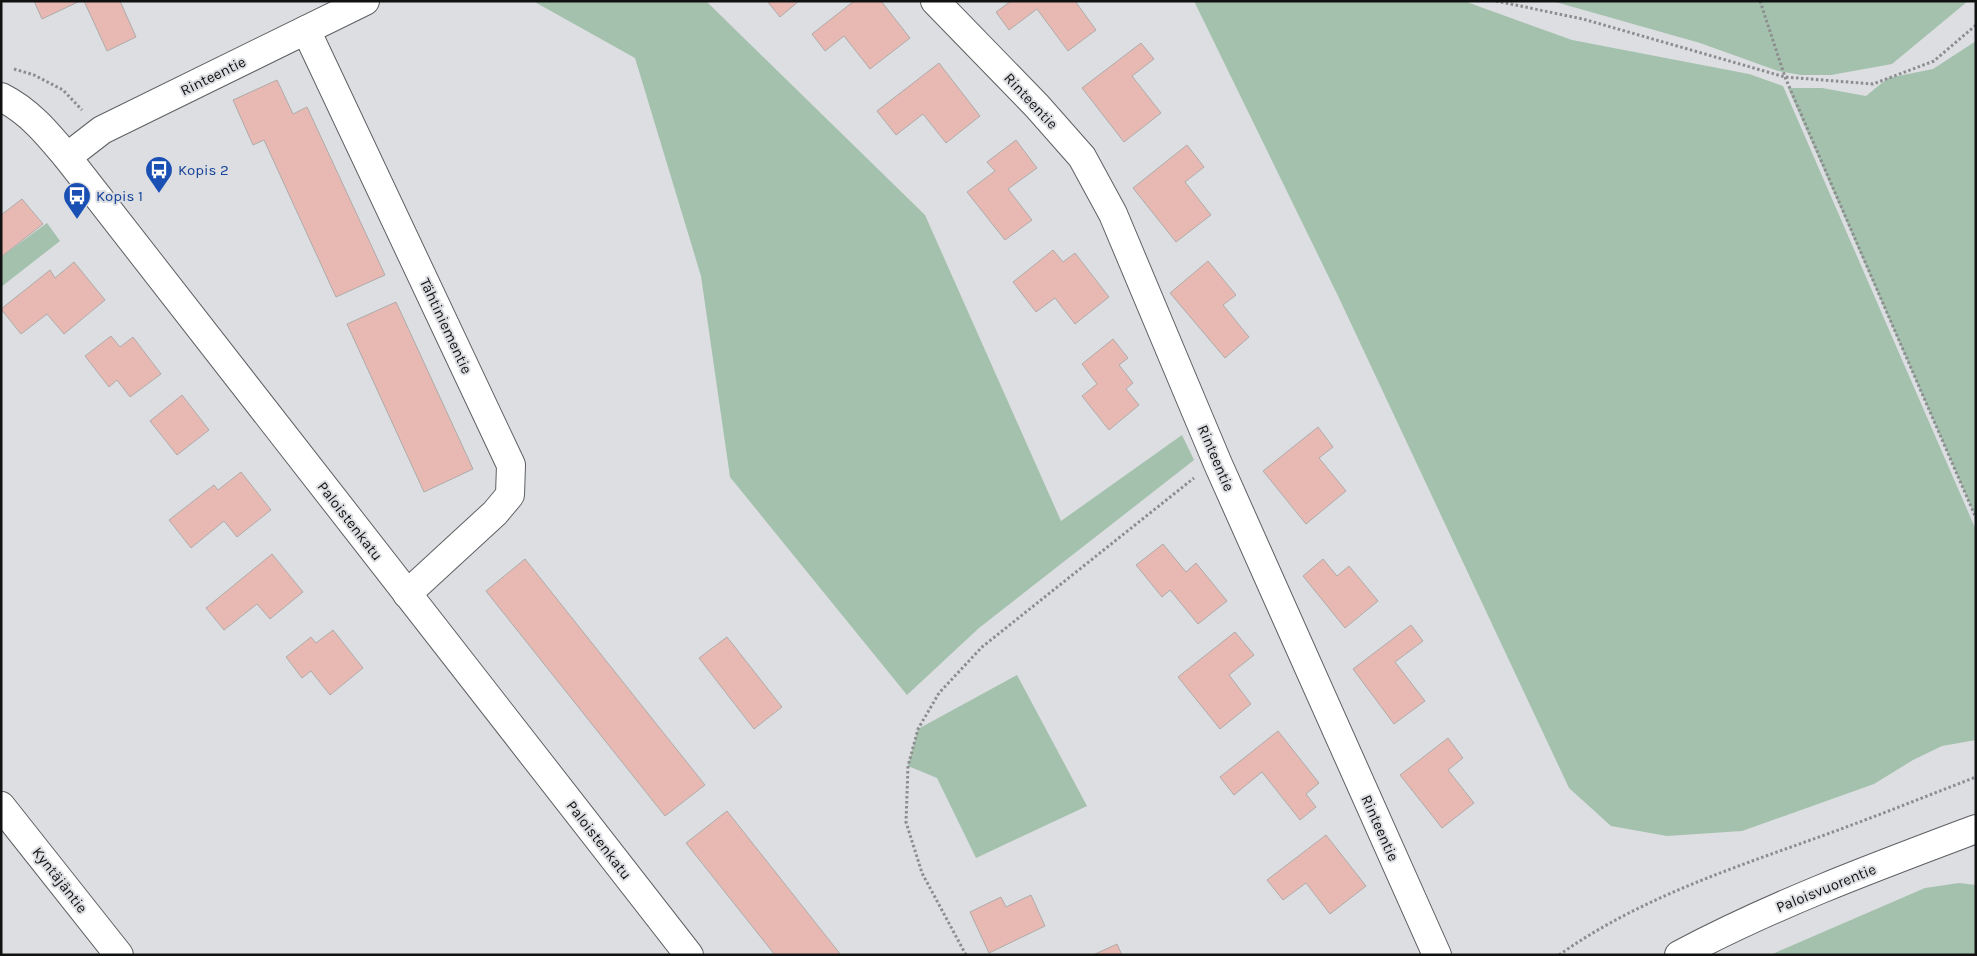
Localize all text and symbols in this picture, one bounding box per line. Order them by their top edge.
street label: Rinteentie [177,52,249,100]
street label: Rinteentie [1000,69,1062,133]
bus stop icon: Kopis 2 [144,155,174,194]
place label: Kopis 2 [178,161,229,179]
bus stop icon: Kopis 1 [62,181,92,220]
place label: Kopis 1 [96,187,143,205]
street label: Tähtiniementie [416,275,476,377]
street label: Rinteentie [1194,422,1238,494]
street label: Paloistenkatu [314,478,386,564]
street label: Rinteentie [1357,792,1403,864]
street label: Paloistenkatu [563,797,635,883]
street label: Kyntäjäntie [29,843,91,917]
street label: Paloisvuorentie [1773,860,1879,916]

